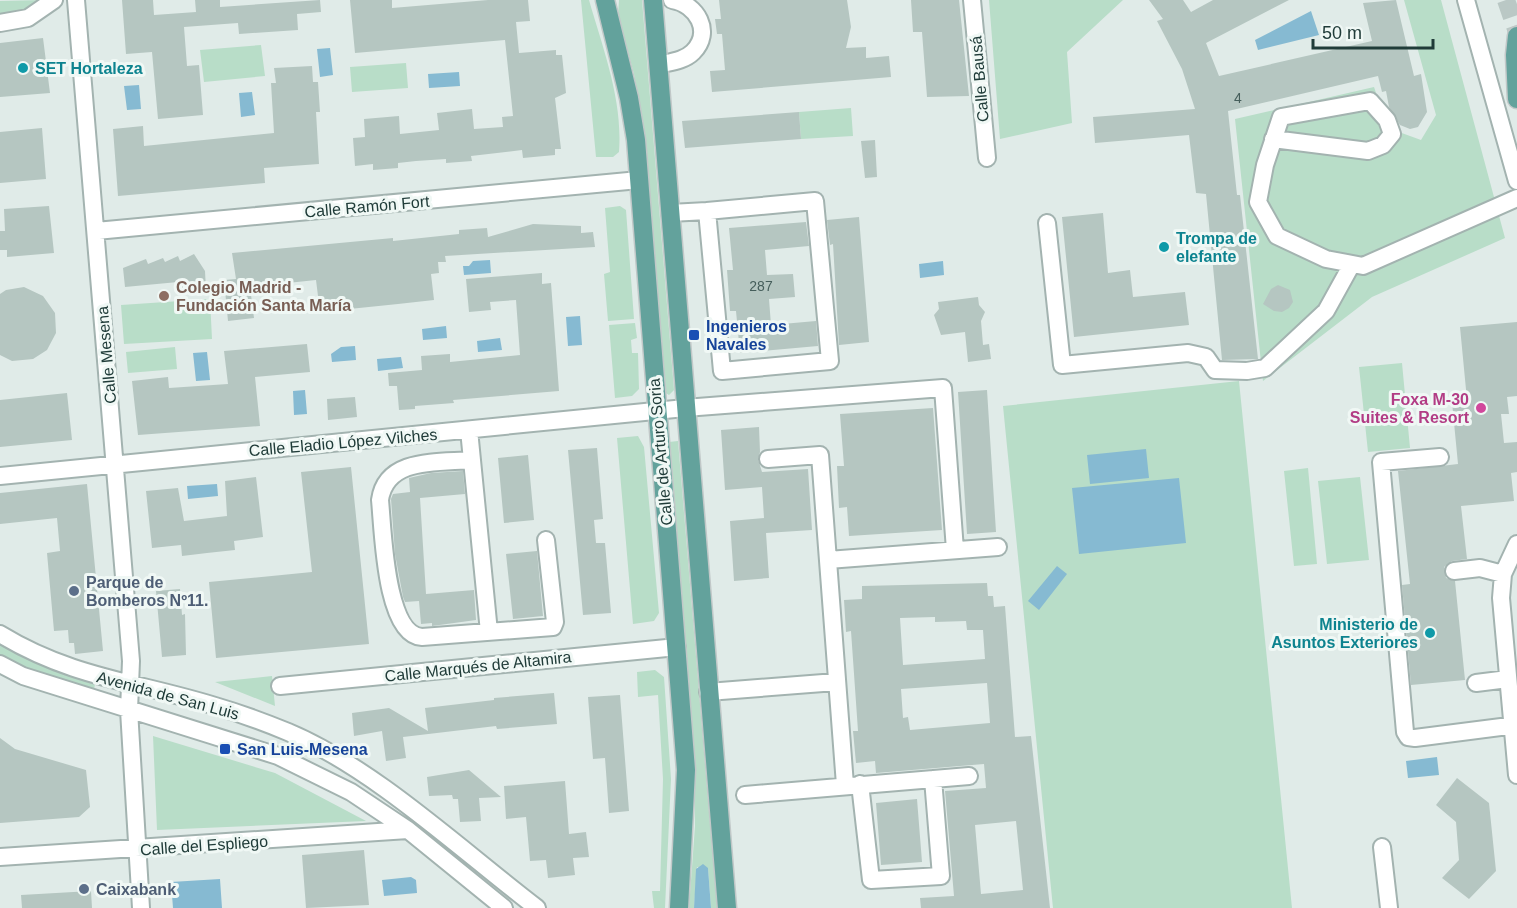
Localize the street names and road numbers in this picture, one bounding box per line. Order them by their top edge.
street label: Calle Bausá [967,35,992,123]
street label: Calle Ramón Fort [304,193,431,220]
street label: Calle Mesena [94,305,119,404]
street label: Calle de Arturo Soria [646,378,675,526]
street label: Calle Eladio López Vilches [248,426,438,459]
street label: Calle Marqués de Altamira [384,648,572,685]
street label: Avenida de San Luis [95,668,241,723]
street label: Calle del Espliego [140,833,269,858]

